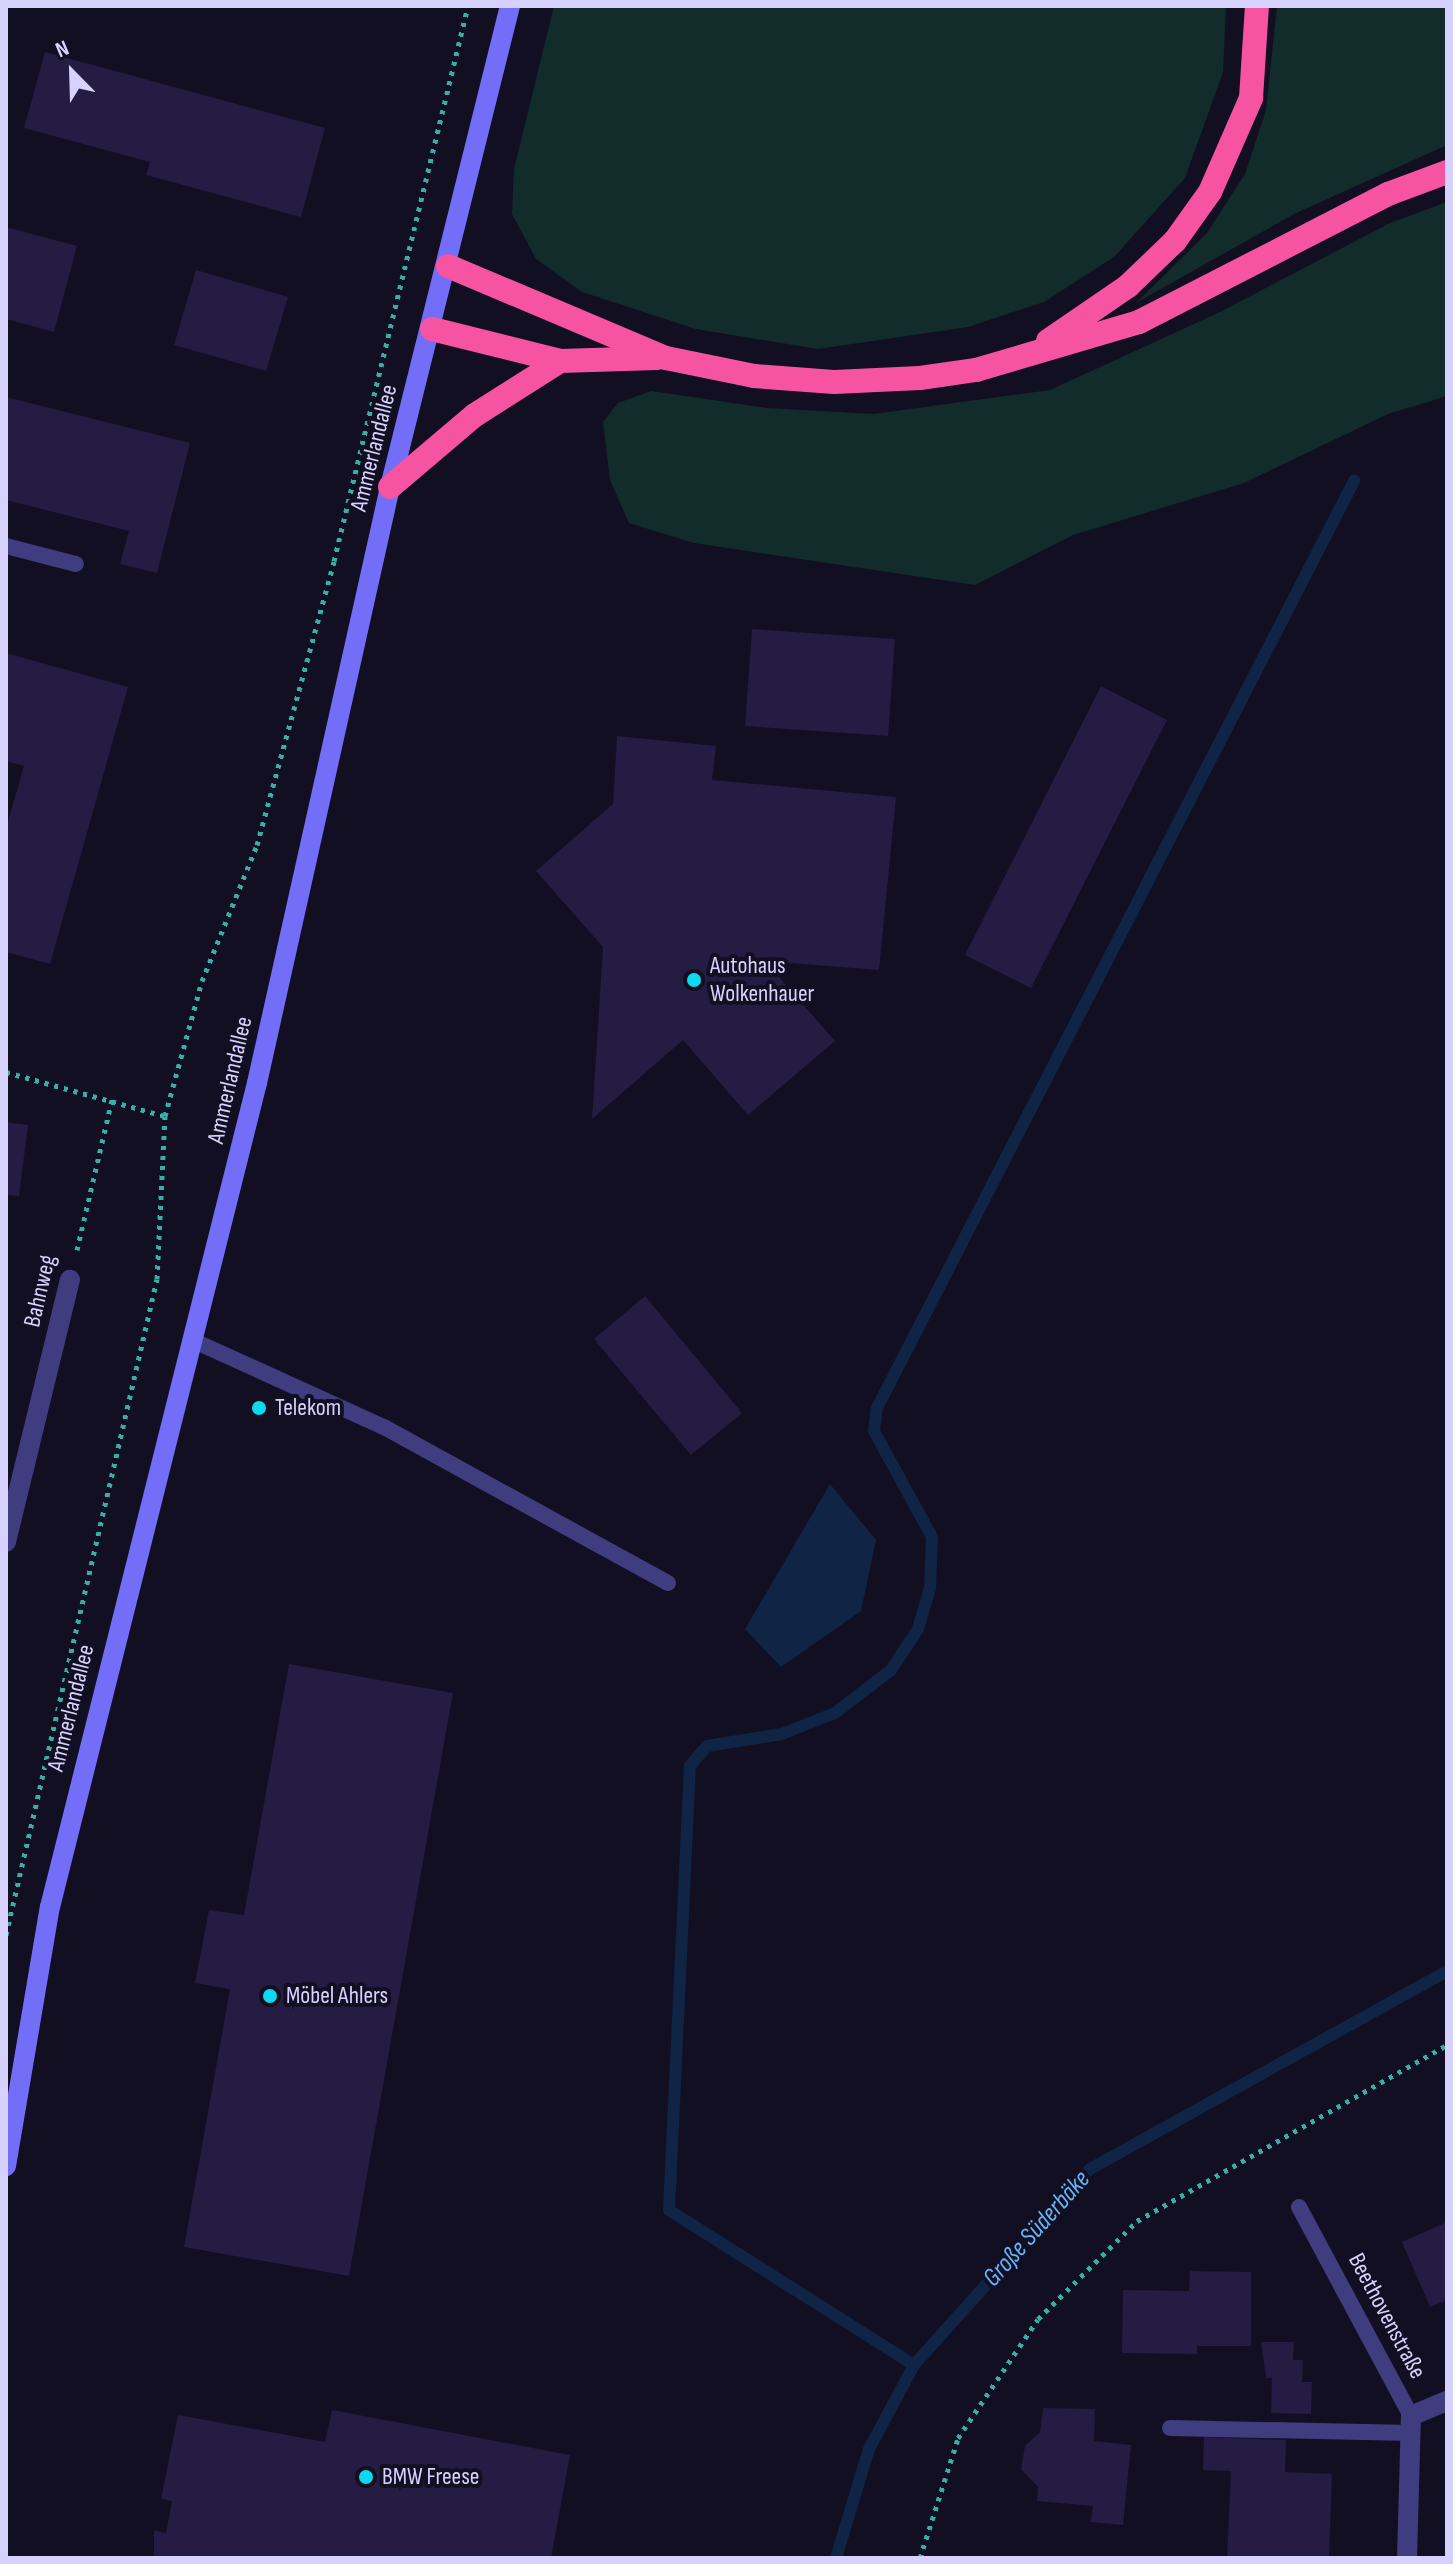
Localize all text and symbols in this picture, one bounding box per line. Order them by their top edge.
north arrow [32,32,112,112]
text: N [52,35,73,64]
street label: Ammerlandallee [344,382,404,514]
place label: Autohaus Wolkenhauer [710,952,814,1008]
marker: Autohaus Wolkenhauer [685,971,703,989]
street label: Ammerlandallee [201,1014,259,1146]
street label: Bahnweg [18,1252,62,1330]
place label: Telekom [275,1394,341,1422]
marker: Telekom [250,1399,268,1417]
street label: Ammerlandallee [41,1642,101,1774]
place label: Möbel Ahlers [286,1982,388,2010]
marker: Möbel Ahlers [261,1987,279,2005]
water label: Große Süderbäke [977,2165,1097,2293]
street label: Beethovenstraße [1342,2248,1432,2384]
place label: BMW Freese [382,2463,480,2491]
marker: BMW Freese [357,2468,375,2486]

